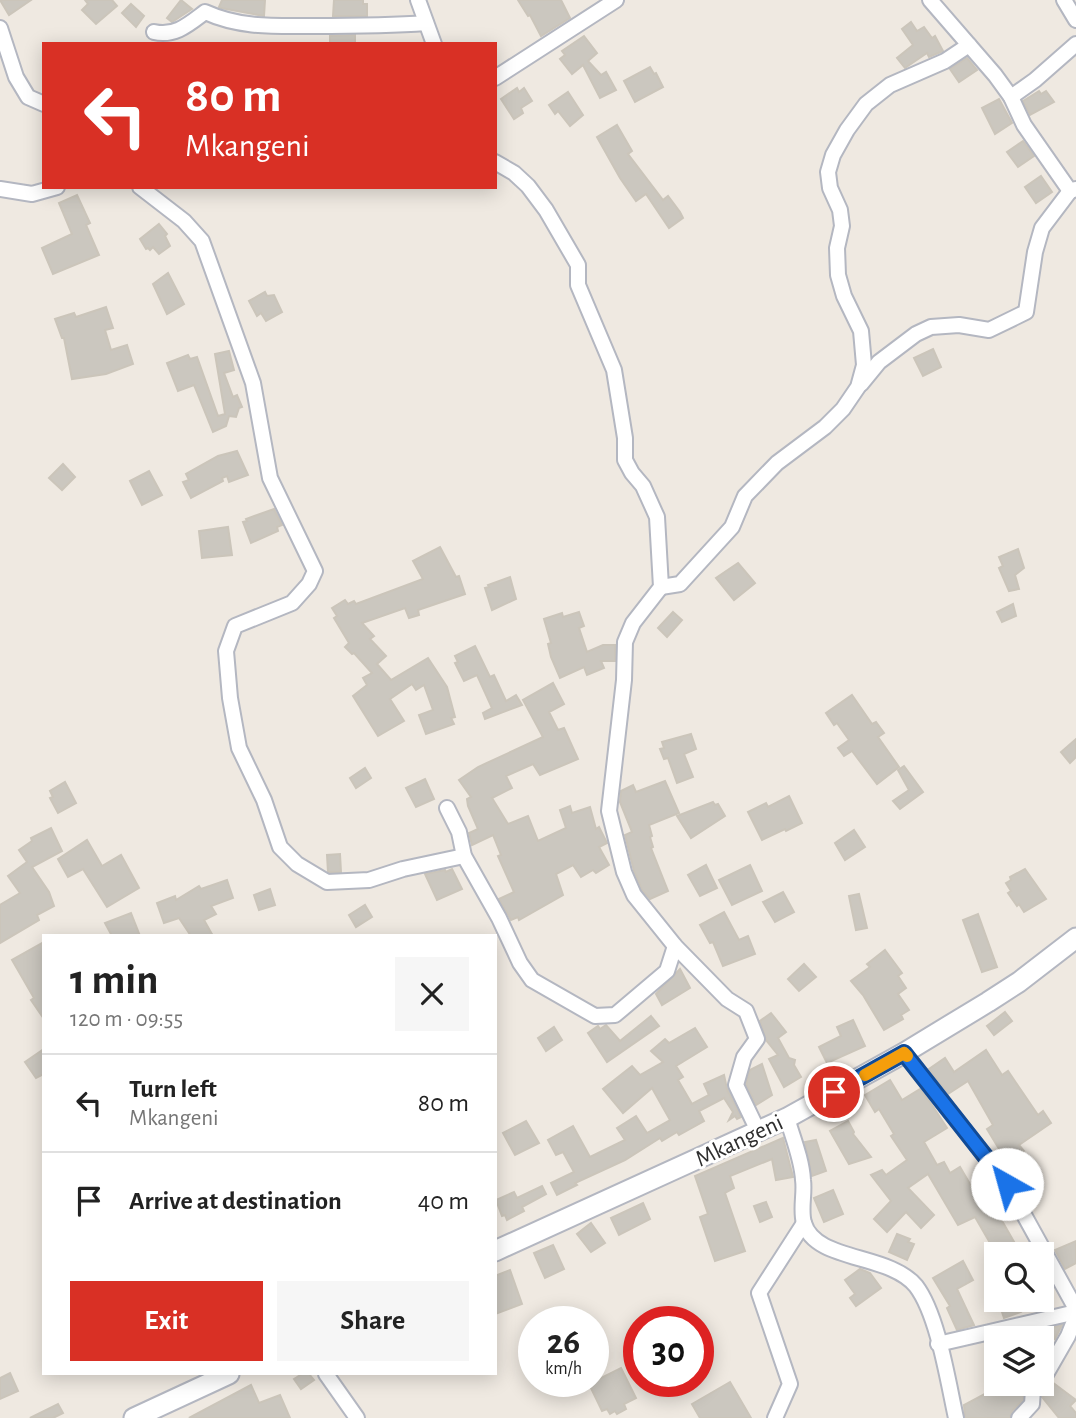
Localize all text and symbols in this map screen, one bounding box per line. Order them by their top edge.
icon: left [70,70,161,161]
text: 80 m [185,72,282,121]
text: Mkangeni [185,130,310,162]
button: close [395,957,469,1031]
text: 1 min [70,959,159,1001]
text: 120 m · 09:55 [70,1008,183,1031]
pin [804,1062,864,1122]
icon: arrive [815,1073,853,1111]
text: Turn left [129,1076,217,1102]
icon: left [70,1084,108,1122]
text: 80 m [418,1090,469,1116]
text: Mkangeni [129,1107,219,1130]
street label: Mkangeni [692,1110,787,1172]
position arrow [970,1147,1044,1221]
icon: arrive [70,1182,108,1220]
text: Arrive at destination [129,1188,342,1214]
text: 40 m [418,1188,469,1214]
map controls [984,1242,1054,1396]
button: search [984,1242,1054,1312]
button: Exit [70,1281,263,1361]
button: Share [277,1281,469,1361]
speed limit sign: 30 [623,1306,714,1397]
text: 26 [547,1325,580,1360]
button: layers [984,1326,1054,1396]
text: km/h [545,1360,582,1378]

